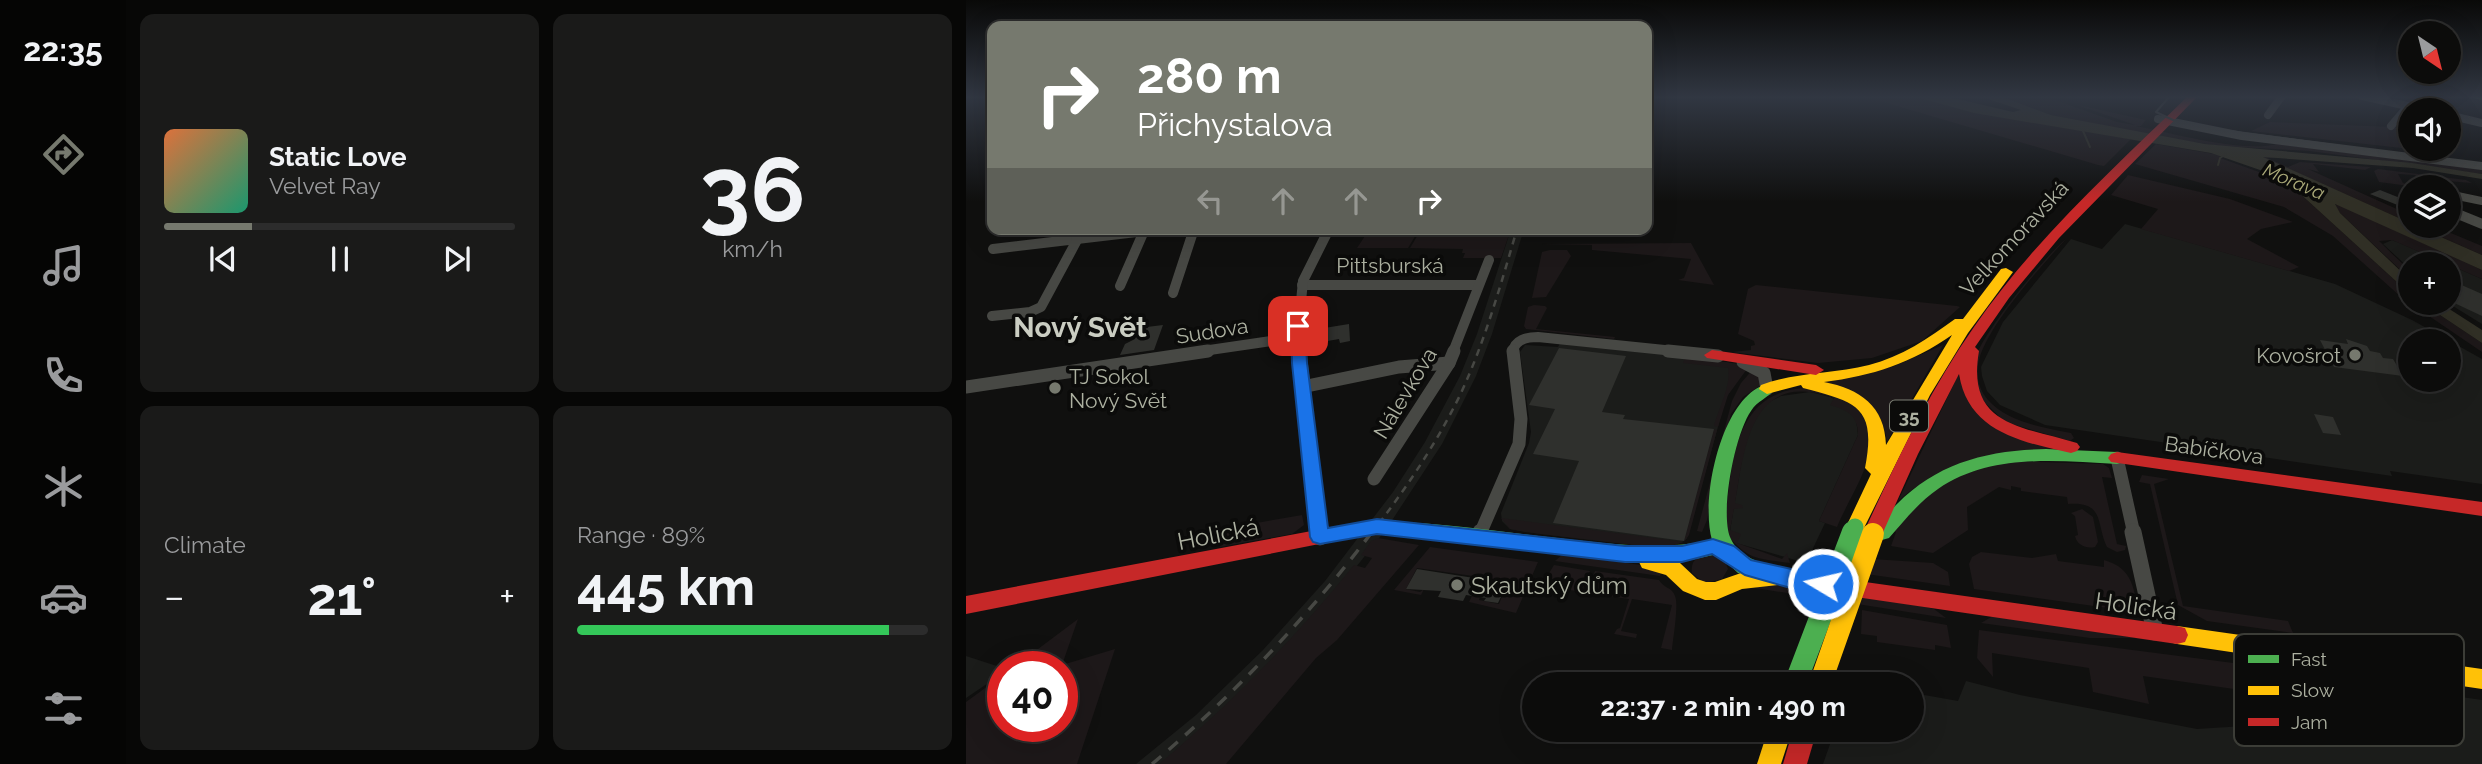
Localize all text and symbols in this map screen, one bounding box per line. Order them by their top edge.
north arrow [2398,21,2460,84]
map controls [2398,21,2461,392]
text: 22:35 [23,31,103,68]
text: 280 m [1137,47,1282,104]
icon: right [1022,49,1113,140]
button: sound [2398,98,2461,161]
text: Přichystalova [1137,106,1333,143]
icon: directions [39,130,88,179]
text: 36 [699,136,806,243]
text: Static Love [269,142,407,172]
water label: Morava [2260,158,2328,204]
text: Velvet Ray [269,172,381,199]
street label: Velkomoravská [1954,175,2074,301]
button: layers [2398,175,2461,238]
icon: left [1191,182,1229,220]
icon: ahead [1264,182,1302,220]
icon: ahead [1337,182,1375,220]
icon: right [1410,182,1448,220]
text: km/h [722,235,783,262]
icon: previous [204,240,242,278]
icon: pause [321,240,359,278]
icon: next [438,240,476,278]
icon: music [39,241,88,290]
button: + [2398,252,2461,315]
street label: Pittsburská [1336,253,1444,278]
pin [1268,296,1328,356]
icon: arrive [1279,307,1317,345]
district label: Nový Svět [1013,311,1147,344]
street label: Sudova [1174,313,1250,349]
button: − [2398,329,2461,392]
street label: Nálevkova [1368,343,1442,443]
place label: Kovošrot [2256,343,2341,368]
marker: Kovošrot [2347,347,2363,363]
icon: phone [39,351,88,400]
place label: TJ Sokol Nový Svět [1069,364,1167,413]
marker: TJ Sokol Nový Svět [1047,380,1063,396]
road number: 35 [1890,400,1928,432]
street label: Babíčkova [2163,431,2265,469]
icon: climate [39,462,88,511]
street label: Holická [1175,512,1261,556]
text: Range · 89% [577,521,705,548]
text: Climate [164,531,246,558]
position arrow [1786,547,1860,621]
text: 445 km [577,556,755,617]
text: 21° [308,566,376,627]
place label: Skautský dům [1471,571,1628,600]
icon: car [39,573,88,622]
text: − [164,574,184,619]
text: + [499,574,515,619]
marker: Skautský dům [1449,577,1465,593]
street label: Holická [2093,586,2179,626]
legend [2234,634,2464,746]
text: Fast [2291,648,2327,670]
speed limit sign: 40 [987,651,1078,742]
text: Slow [2291,679,2335,701]
icon: filters [39,684,88,733]
text: 22:37 · 2 min · 490 m [1600,692,1846,722]
text: Jam [2291,711,2328,733]

